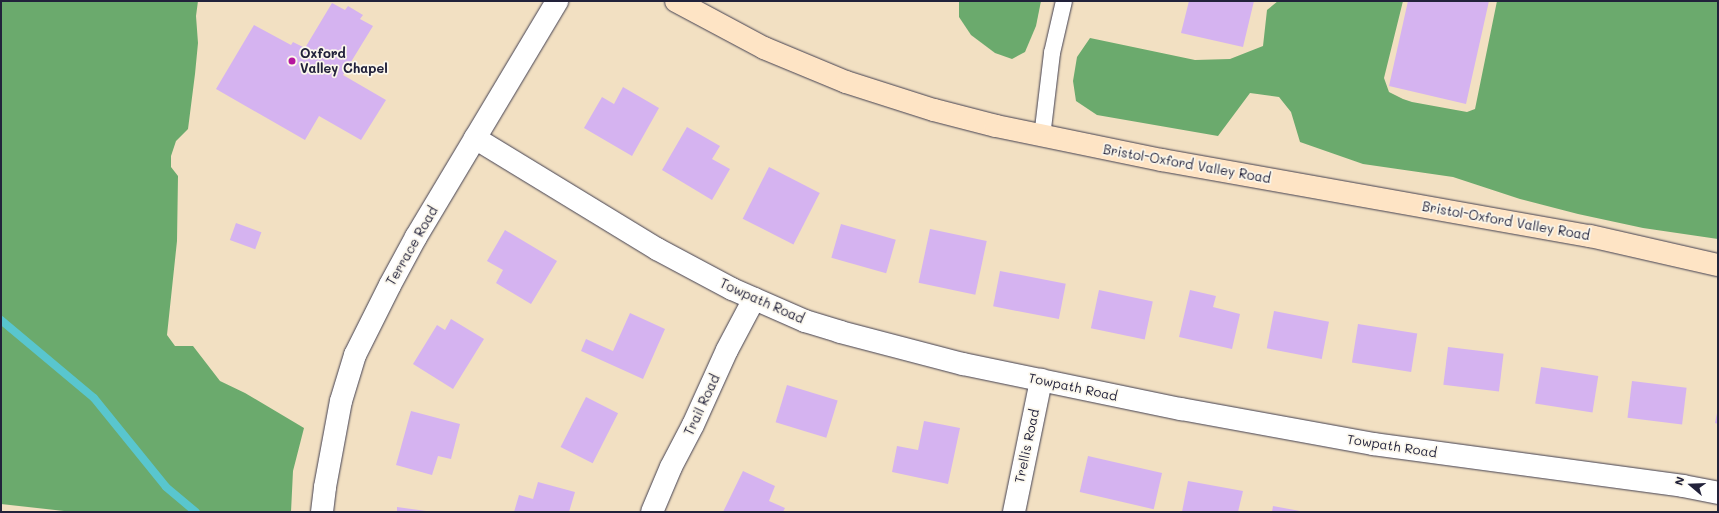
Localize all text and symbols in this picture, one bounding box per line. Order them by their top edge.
place label: Oxford Valley Chapel [300,46,388,77]
marker: Oxford Valley Chapel [287,56,297,66]
street label: Bristol-Oxford Valley Road [1102,142,1272,186]
street label: Bristol-Oxford Valley Road [1421,199,1591,243]
street label: Terrace Road [383,204,441,288]
street label: Towpath Road [717,275,807,327]
street label: Towpath Road [1027,370,1119,404]
street label: Trail Road [681,372,723,438]
street label: Trellis Road [1012,408,1042,484]
street label: Towpath Road [1346,431,1438,461]
north arrow [1671,465,1711,505]
text: N [1671,475,1688,487]

